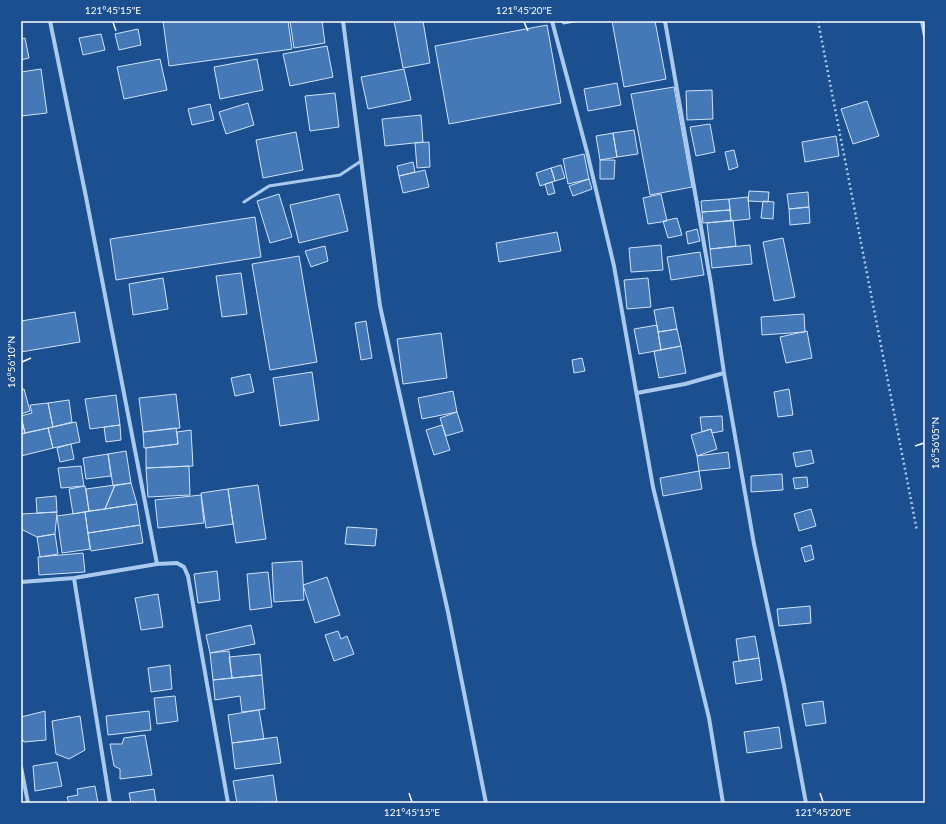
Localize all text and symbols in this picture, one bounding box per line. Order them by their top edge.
text: 121°45'15"E [85,4,141,16]
text: 121°45'20"E [496,4,552,16]
text: 16°56'10"N [5,336,17,388]
text: 16°56'05"N [929,417,941,469]
text: 121°45'15"E [384,806,440,818]
text: 121°45'20"E [795,806,851,818]

